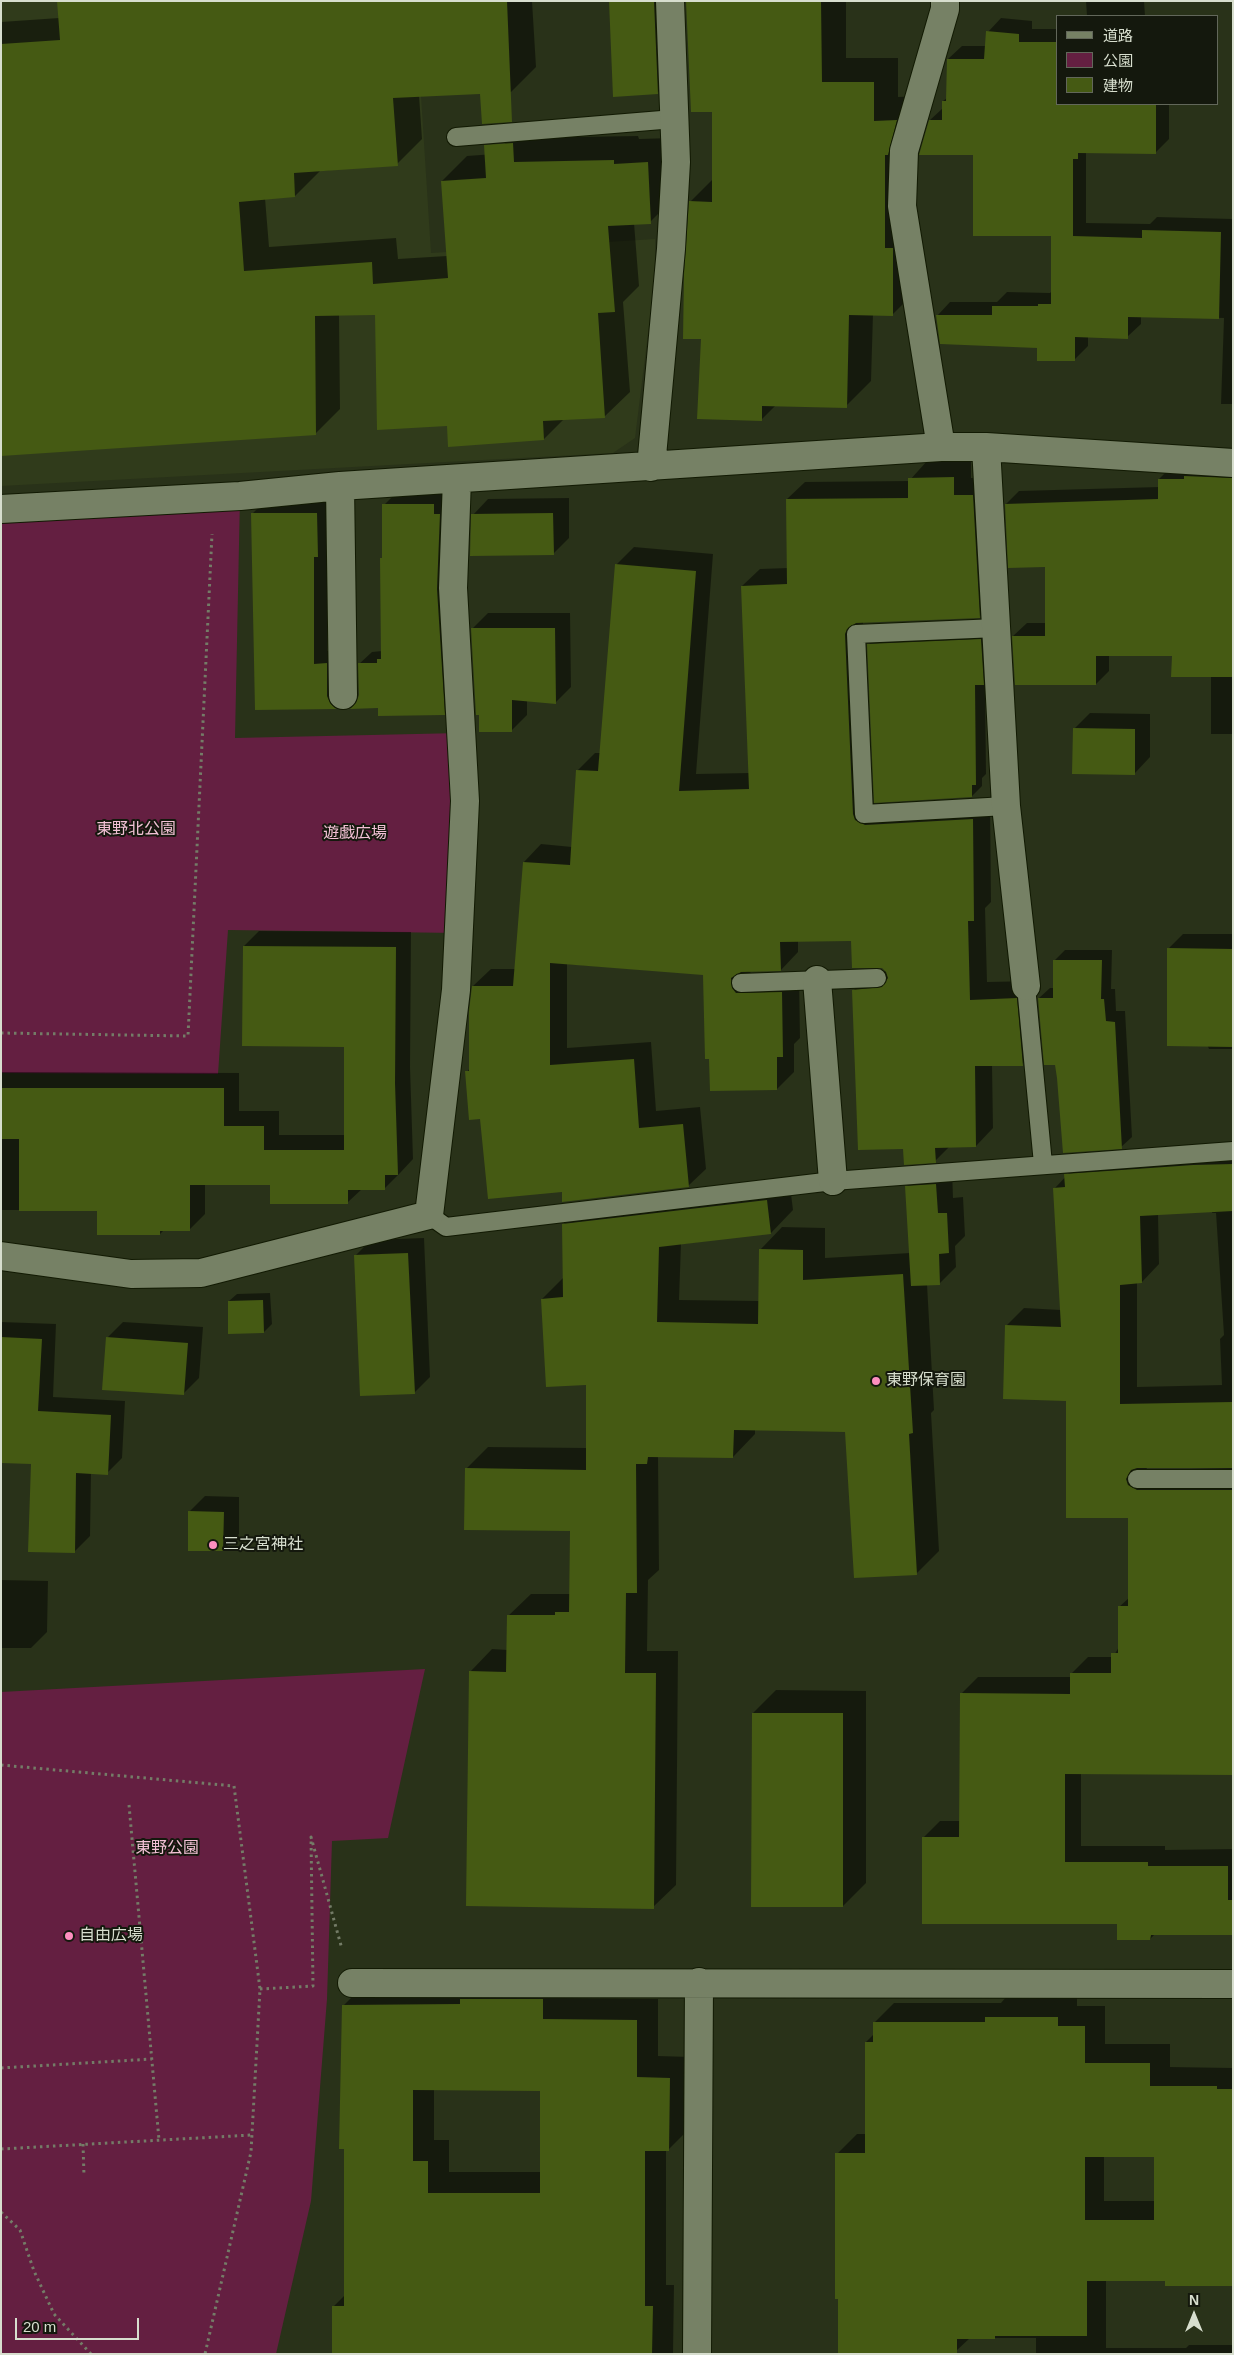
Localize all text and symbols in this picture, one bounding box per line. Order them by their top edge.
legend [1056,15,1219,105]
text: 道路 [1103,27,1133,44]
text: 公園 [1103,52,1133,69]
text: 建物 [1103,77,1133,94]
park label: 東野北公園 [96,820,176,840]
park label: 遊戯広場 [323,824,387,844]
place label: 東野保育園 [886,1371,966,1391]
marker: 東野保育園 [870,1375,882,1387]
place label: 三之宮神社 [223,1535,303,1555]
marker: 三之宮神社 [207,1539,219,1551]
park label: 東野公園 [135,1839,199,1859]
place label: 自由広場 [79,1926,143,1946]
marker: 自由広場 [63,1930,75,1942]
north arrow [1169,2290,1219,2340]
text: N [1189,2292,1199,2308]
scale bar [18,2308,141,2340]
text: 20 m [23,2318,56,2335]

